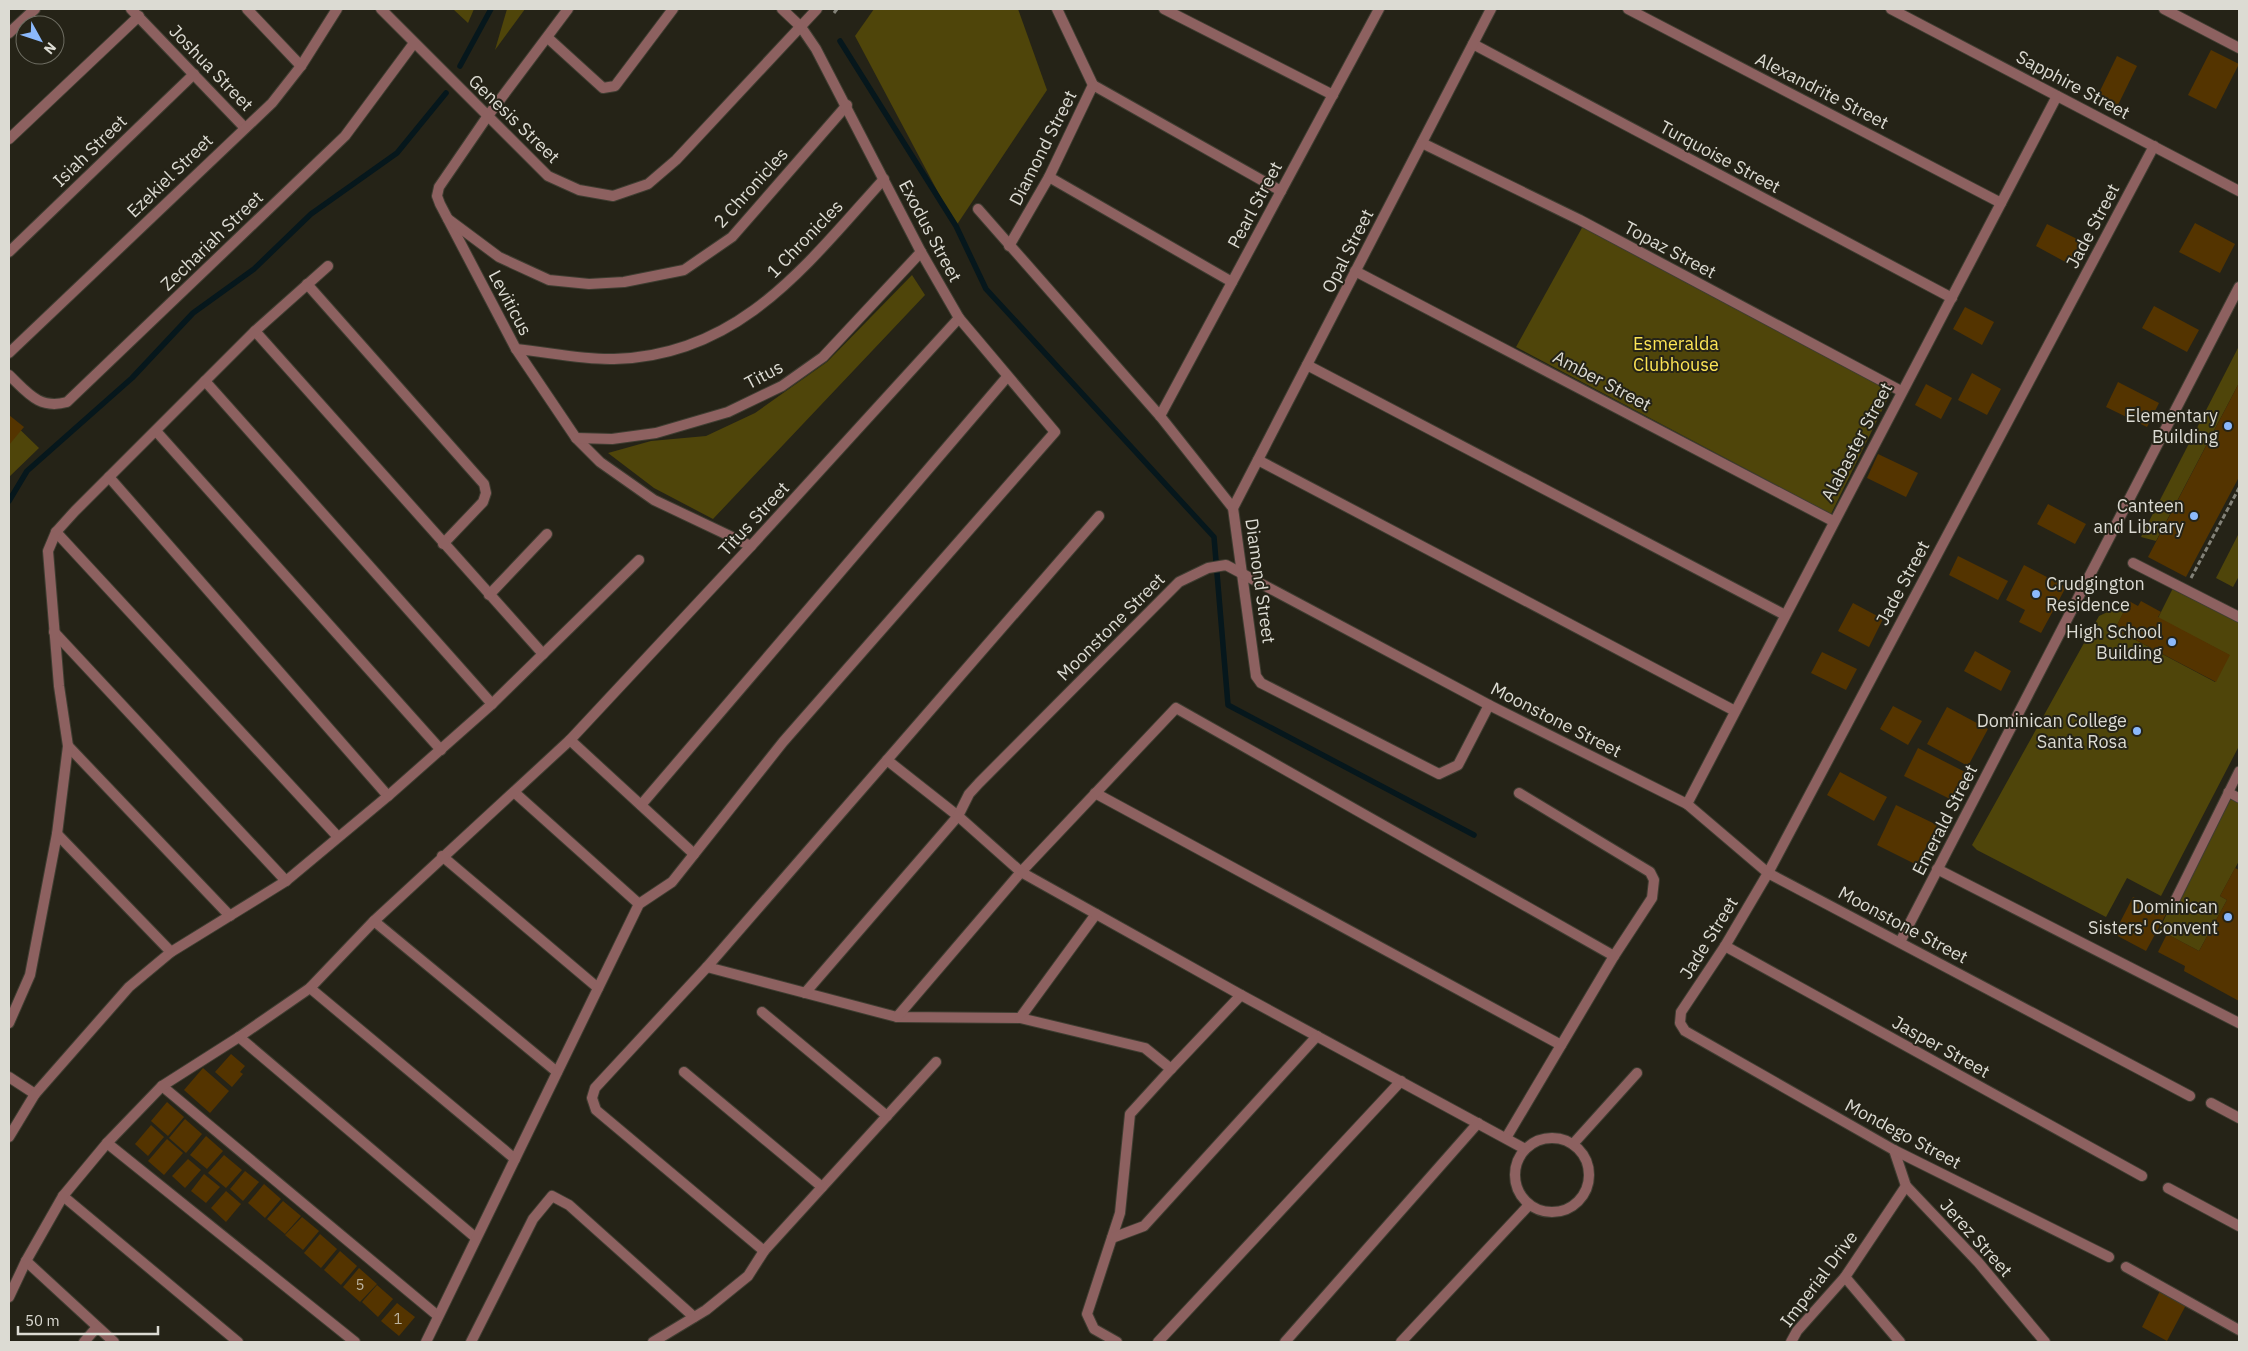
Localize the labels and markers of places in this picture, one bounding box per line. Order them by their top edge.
place label: Elementary Building [2125,404,2218,448]
marker: Elementary Building [2222,420,2234,432]
place label: Canteen and Library [2094,494,2184,538]
marker: Canteen and Library [2188,510,2200,522]
place label: Crudgington Residence [2046,572,2145,616]
marker: Crudgington Residence [2030,588,2042,600]
place label: High School Building [2066,620,2162,664]
marker: High School Building [2166,636,2178,648]
place label: Dominican College Santa Rosa [1977,709,2127,753]
marker: Dominican College Santa Rosa [2131,725,2143,737]
place label: Dominican Sisters' Convent [2088,895,2218,939]
marker: Dominican Sisters' Convent [2222,911,2234,923]

